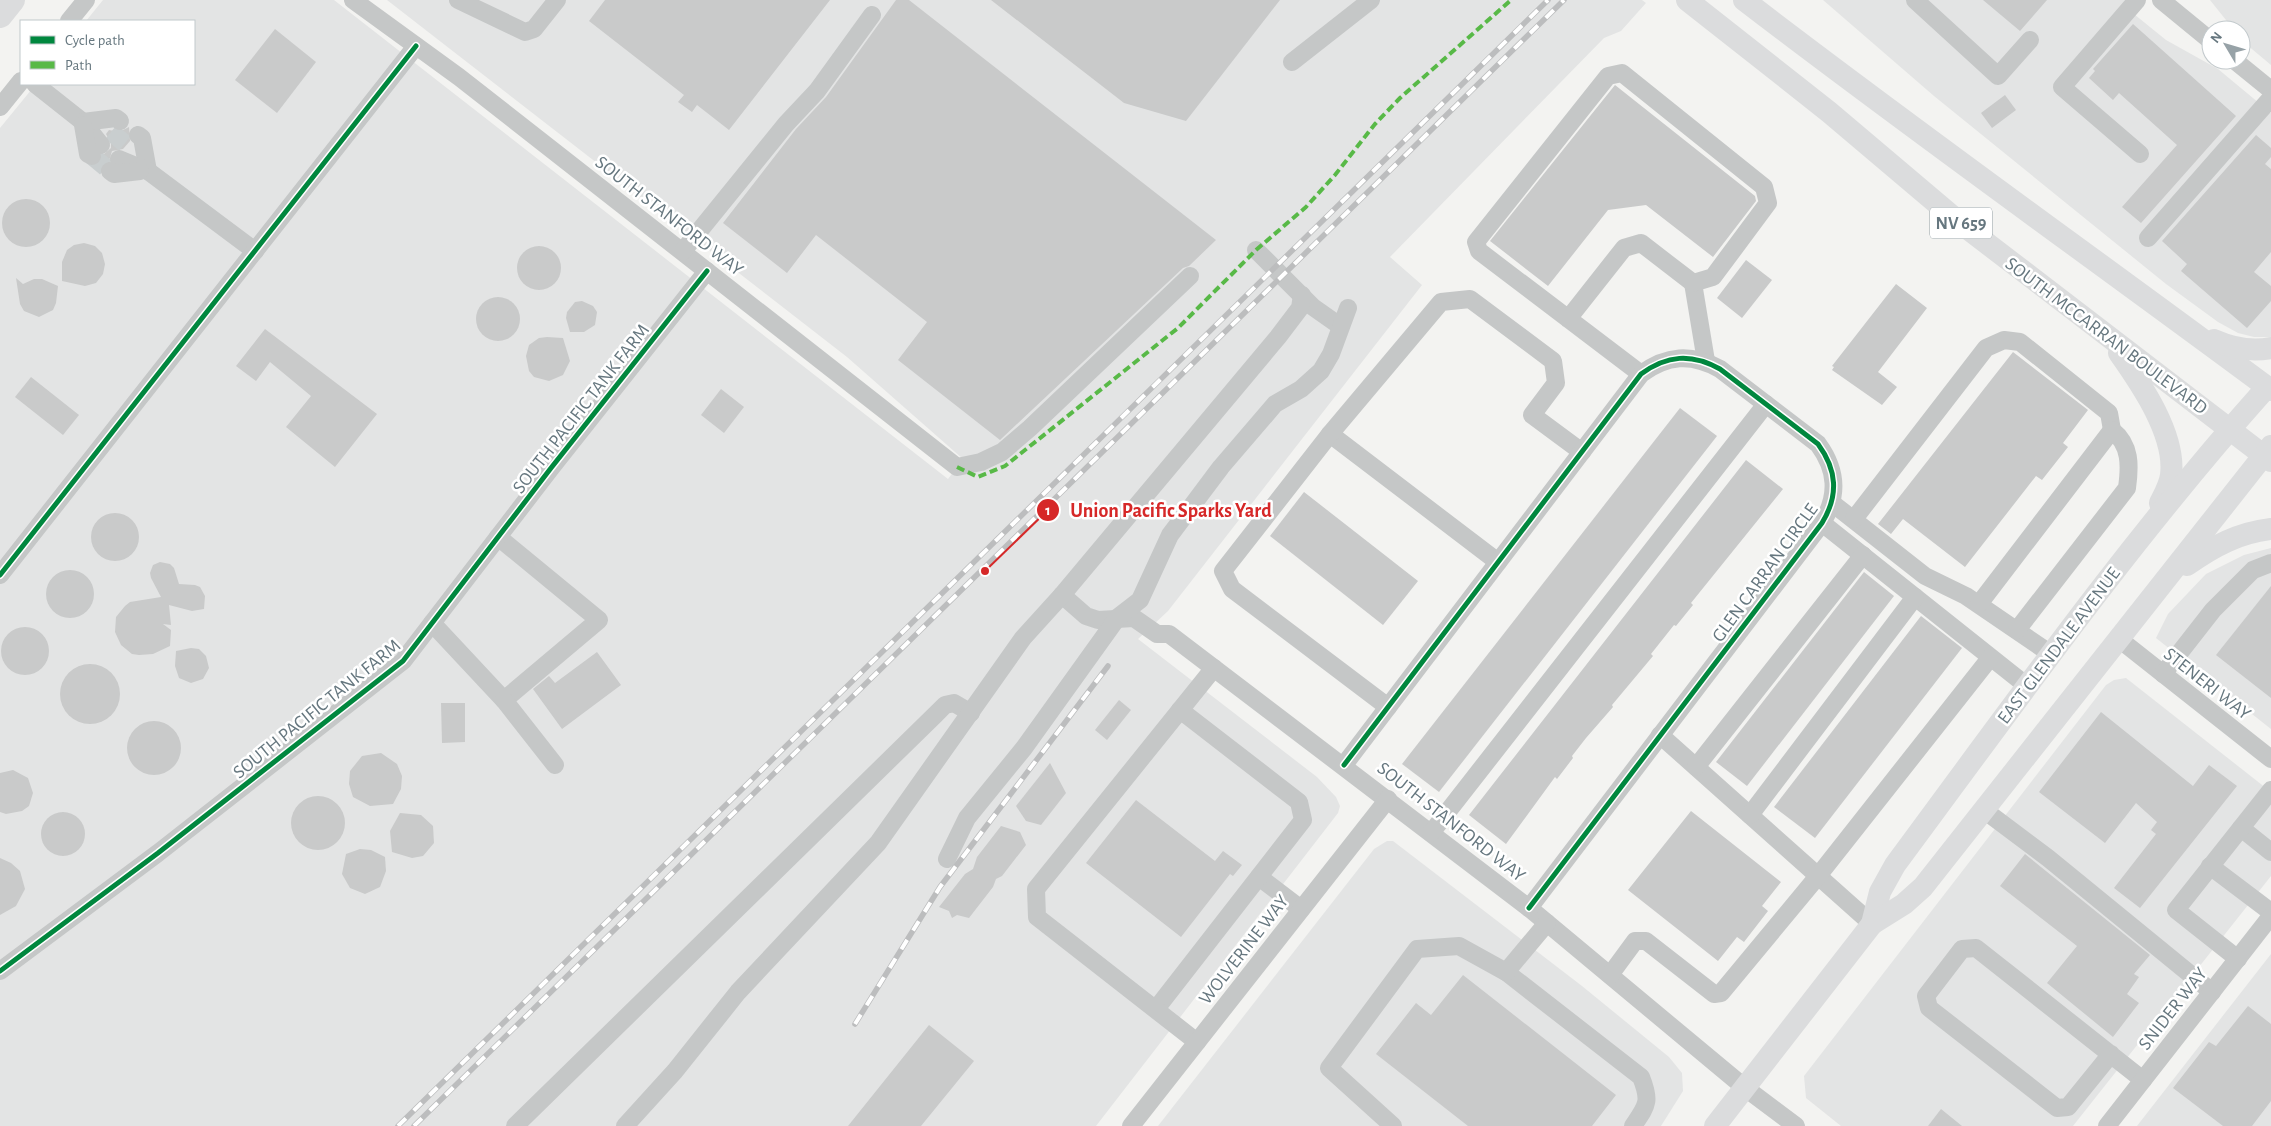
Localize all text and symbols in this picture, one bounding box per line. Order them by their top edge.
legend [20,20,195,85]
north arrow [2201,20,2251,70]
text: N [2208,29,2225,46]
text: Cycle path [65,33,125,48]
text: Path [65,58,92,73]
street label: SOUTH STANFORD WAY [591,153,747,280]
road number: NV 659 [1930,208,1992,238]
street label: SOUTH MCCARRAN BOULEVARD [2002,254,2211,418]
street label: SOUTH PACIFIC TANK FARM [509,321,653,497]
callout: Union Pacific Sparks Yard [1036,493,1282,528]
street label: GLEN CARRAN CIRCLE [1709,500,1822,646]
text: Union Pacific Sparks Yard [1070,501,1272,521]
text: 1 [1045,503,1051,518]
street label: EAST GLENDALE AVENUE [1994,564,2124,728]
street label: SOUTH PACIFIC TANK FARM [230,636,404,782]
street label: STENERI WAY [2160,644,2254,724]
street label: SOUTH STANFORD WAY [1373,759,1529,886]
street label: WOLVERINE WAY [1196,892,1293,1008]
street label: SNIDER WAY [2135,964,2211,1054]

